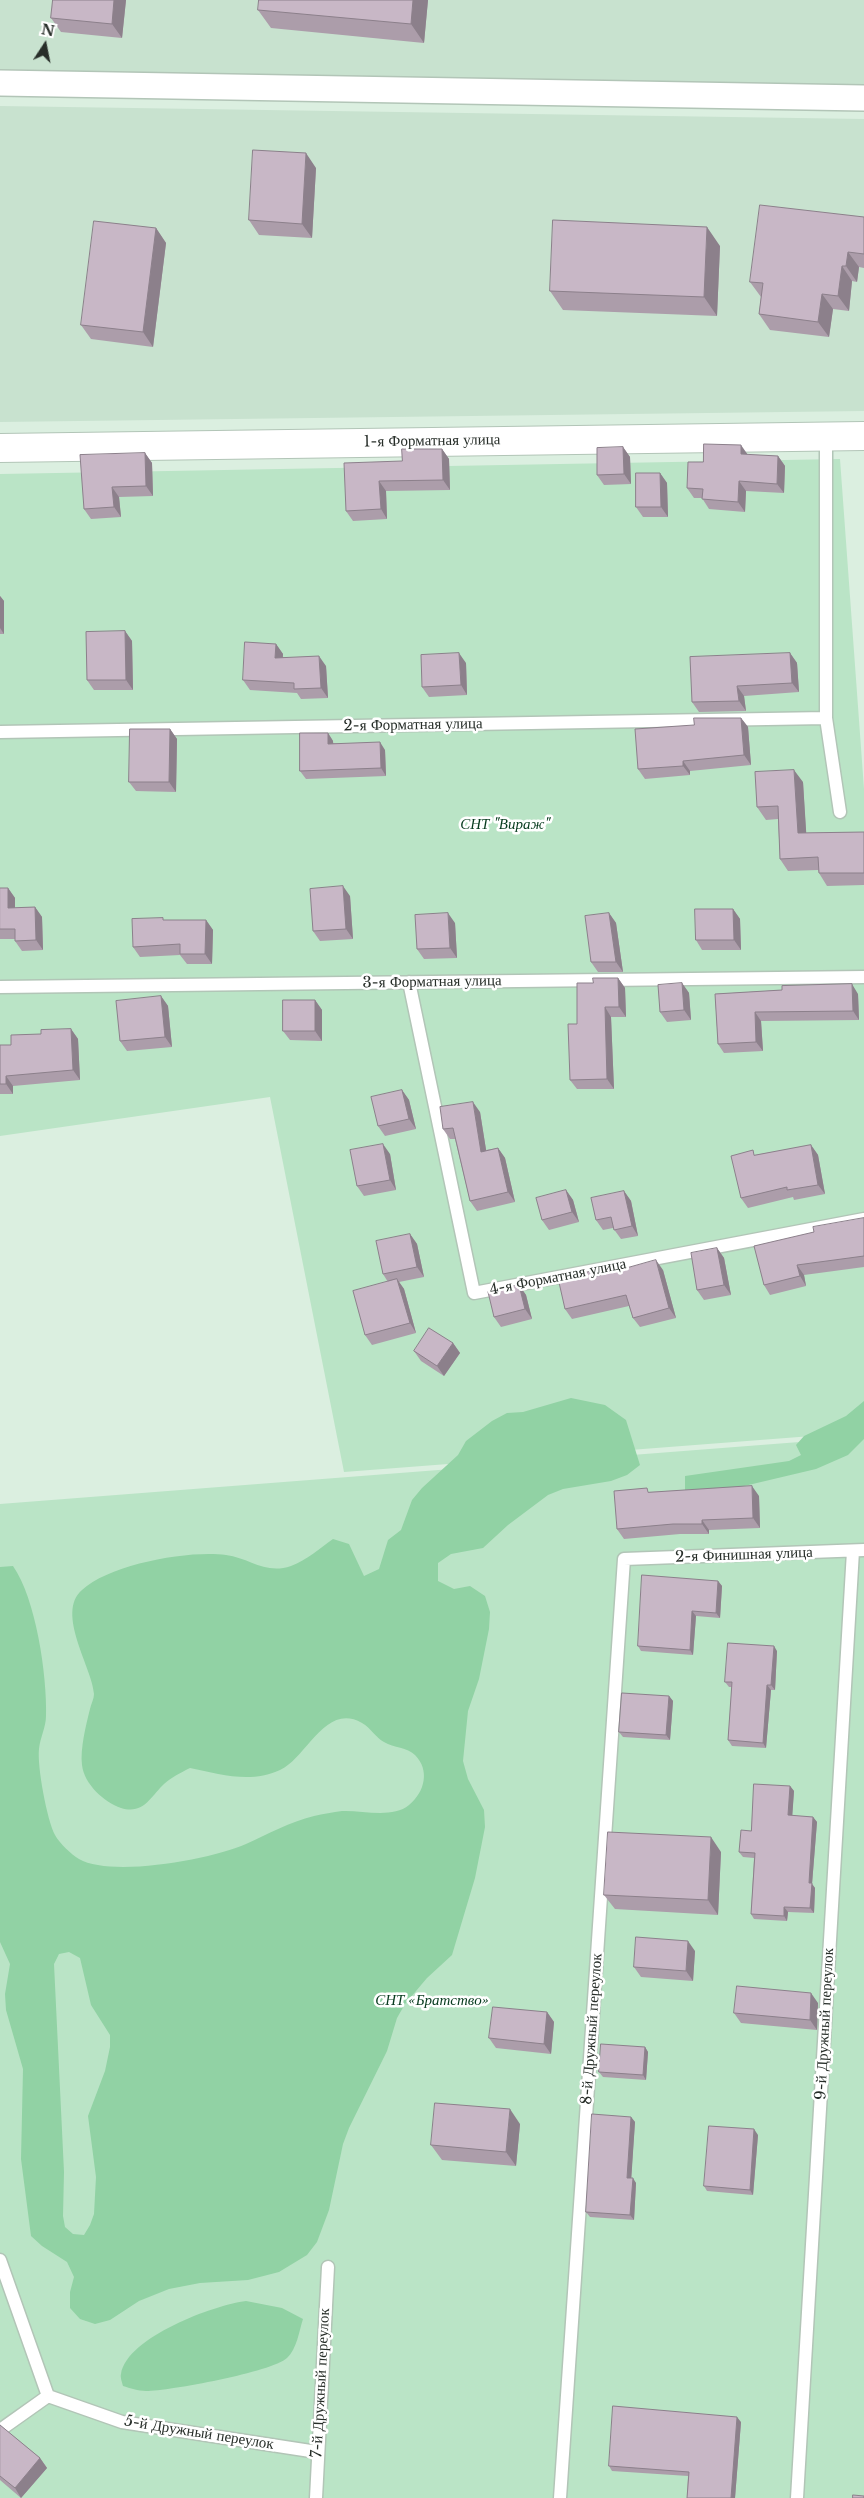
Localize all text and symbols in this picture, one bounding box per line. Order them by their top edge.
north arrow [20,20,70,70]
text: N [40,20,56,40]
street label: 1-я Форматная улица [364,431,500,451]
street label: 2-я Форматная улица [343,715,483,735]
park label: СНТ "Вираж" [460,816,550,834]
street label: 3-я Форматная улица [362,972,502,992]
street label: 4-я Форматная улица [488,1255,628,1299]
street label: 2-я Финишная улица [675,1544,813,1566]
street label: 9-й Дружный переулок [812,1948,838,2100]
street label: 8-й Дружный переулок [578,1953,606,2105]
park label: СНТ «Братство» [375,1992,489,2010]
street label: 7-й Дружный переулок [308,2308,334,2458]
street label: 5-й Дружный переулок [123,2412,275,2454]

